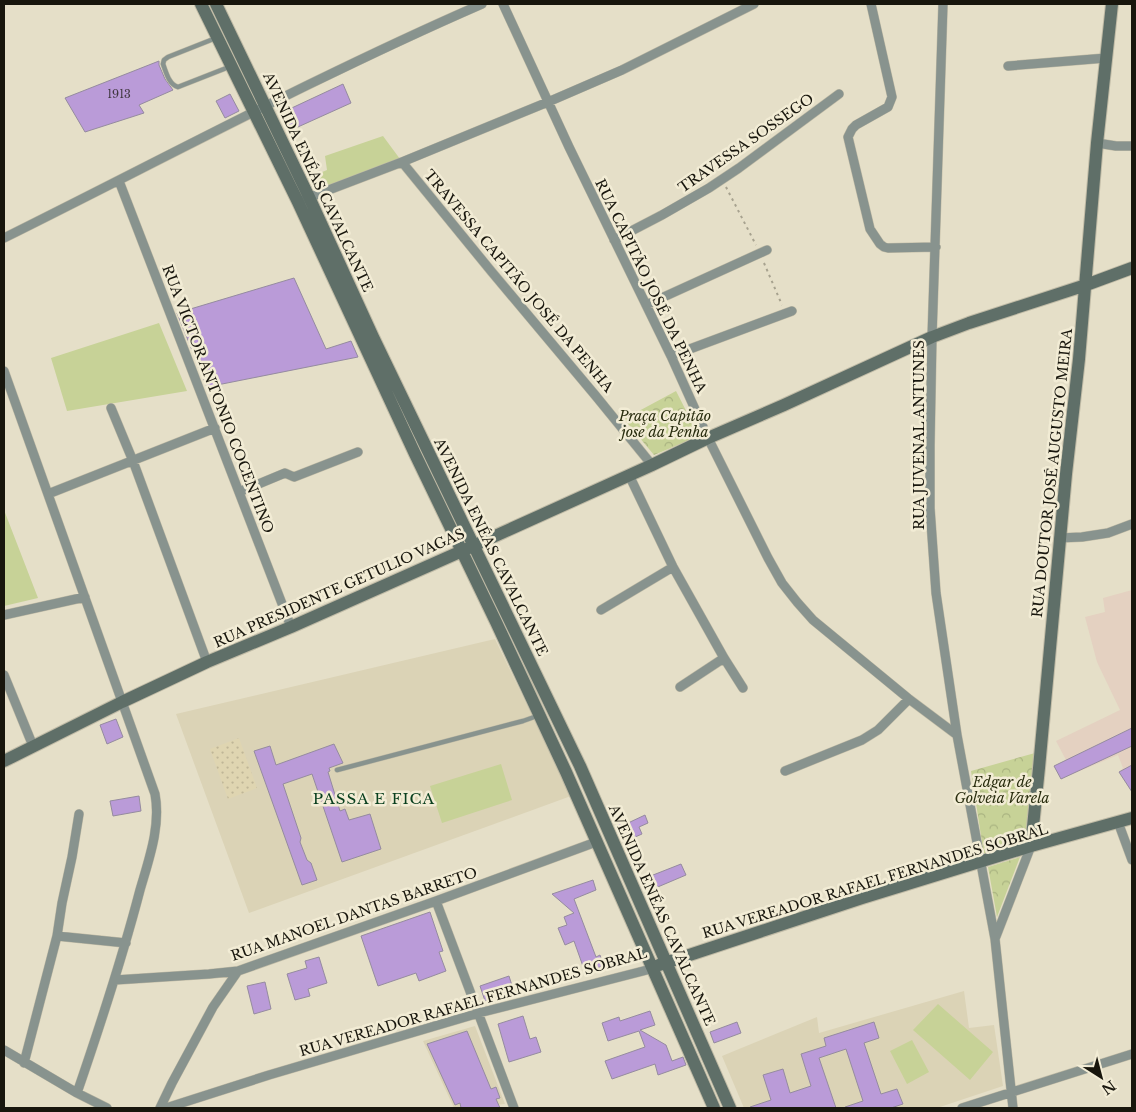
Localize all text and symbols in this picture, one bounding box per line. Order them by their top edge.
street label: AVENIDA ENÉAS CAVALCANTE [259,68,377,295]
house number: 1913 [107,87,131,101]
street label: TRAVESSA SOSSEGO [675,89,817,197]
street label: TRAVESSA CAPITÃO JOSÉ DA PENHA [421,166,618,396]
street label: RUA CAPITÃO JOSÉ DA PENHA [591,176,711,396]
street label: RUA VICTOR ANTONIO COCENTINO [158,262,278,536]
street label: RUA DOUTOR JOSÉ AUGUSTO MEIRA [1028,327,1076,619]
street label: RUA JUVENAL ANTUNES [910,340,928,530]
park label: Praça Capitão jose da Penha [618,407,711,441]
street label: AVENIDA ENÉAS CAVALCANTE [430,434,552,659]
street label: RUA PRESIDENTE GETULIO VAGAS [211,524,467,652]
park label: Edgar de Golveia Varela [954,773,1050,807]
district label: PASSA E FICA [313,789,435,808]
street label: AVENIDA ENÉAS CAVALCANTE [605,801,719,1028]
street label: RUA VEREADOR RAFAEL FERNANDES SOBRAL [700,820,1050,942]
street label: RUA MANOEL DANTAS BARRETO [228,863,480,965]
street label: RUA VEREADOR RAFAEL FERNANDES SOBRAL [297,944,649,1060]
north arrow [1076,1052,1126,1102]
text: N [1098,1076,1119,1099]

